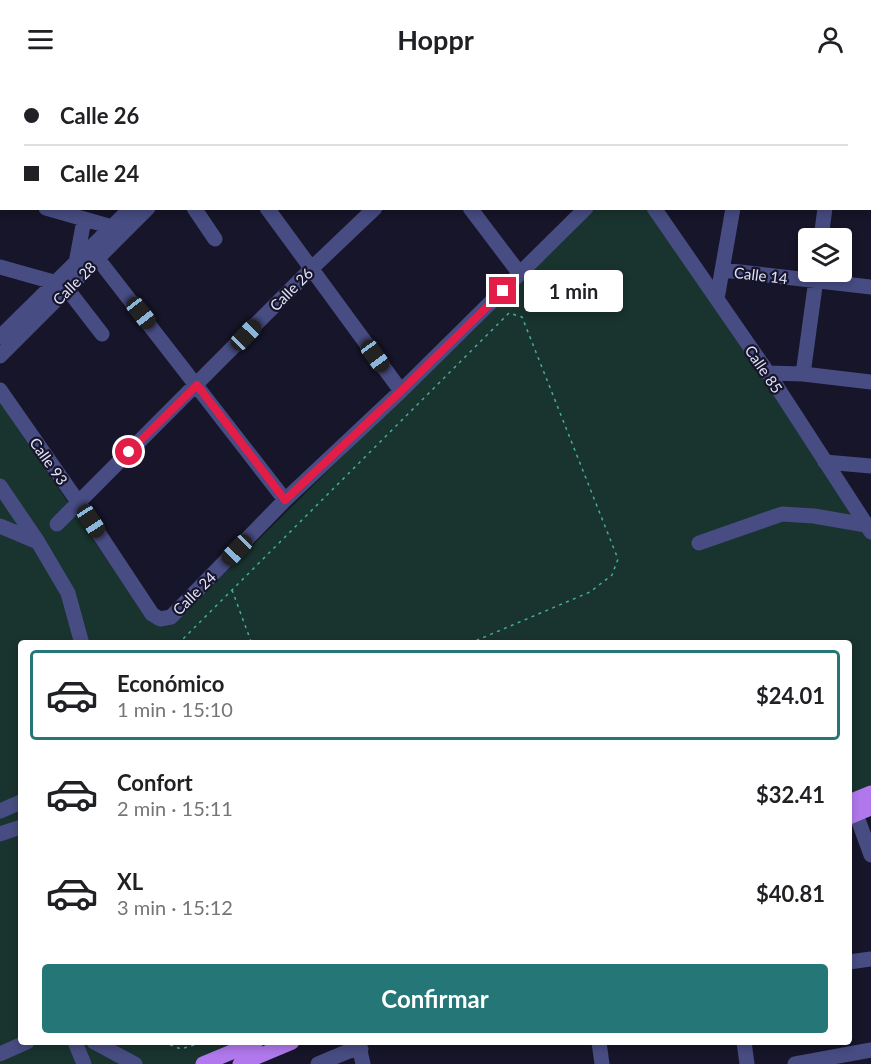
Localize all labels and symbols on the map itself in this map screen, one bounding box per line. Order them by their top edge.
street label: Calle 28 [49,258,99,308]
street label: Calle 26 [266,263,317,314]
street label: Calle 14 [733,263,789,287]
callout: 1 min [524,270,623,312]
route end [489,277,516,304]
car [123,293,159,333]
car [227,316,265,354]
car [357,336,393,376]
street label: Calle 85 [742,342,786,396]
street label: Calle 93 [26,434,72,488]
route start [115,438,142,465]
car [74,501,108,541]
car [218,531,256,569]
street label: Calle 24 [169,567,220,618]

